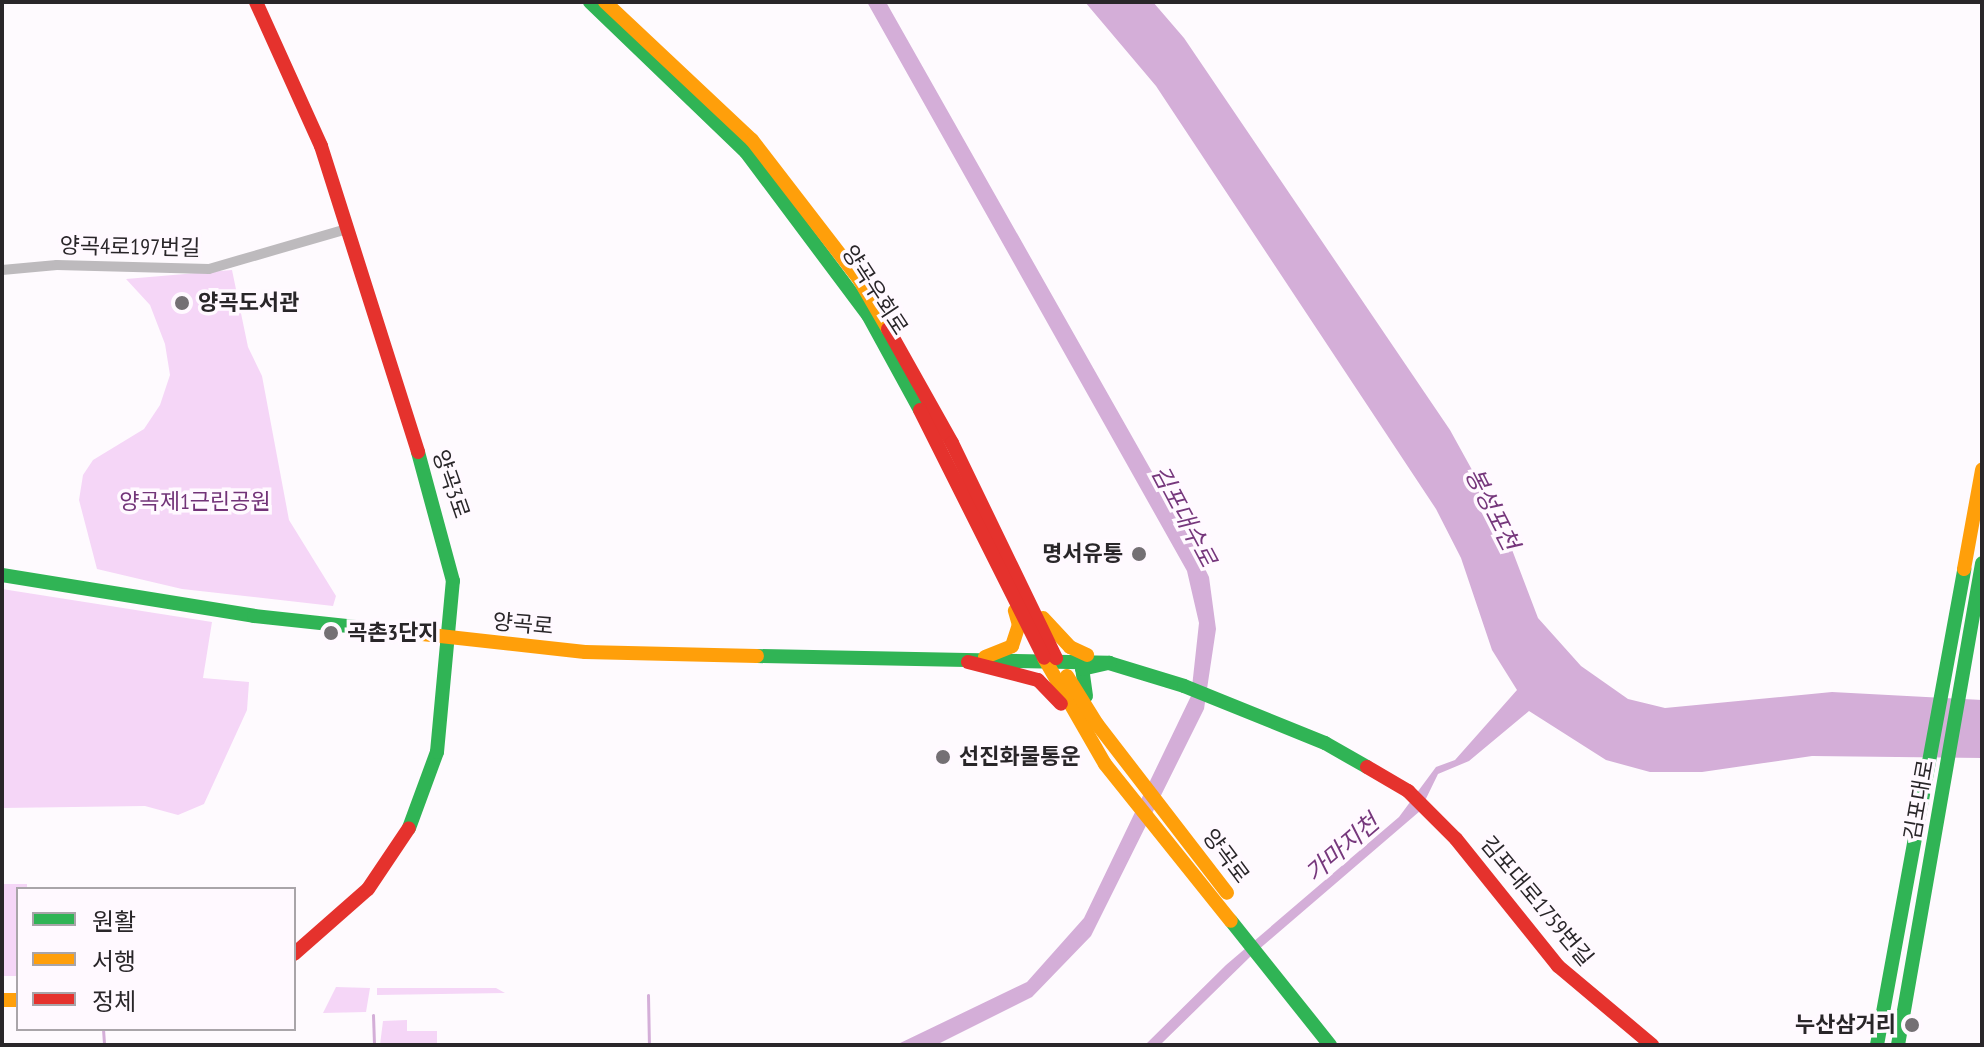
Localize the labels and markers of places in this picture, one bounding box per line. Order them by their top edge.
place label: 양곡도서관 [198,290,299,316]
marker: 양곡도서관 [173,294,191,312]
place label: 명서유통 [1042,541,1123,567]
marker: 명서유통 [1130,545,1148,563]
place label: 곡촌3단지 [347,620,438,646]
marker: 곡촌3단지 [322,624,340,642]
place label: 선진화물통운 [959,744,1080,770]
marker: 선진화물통운 [934,748,952,766]
place label: 누산삼거리 [1795,1012,1896,1038]
marker: 누산삼거리 [1903,1016,1921,1034]

